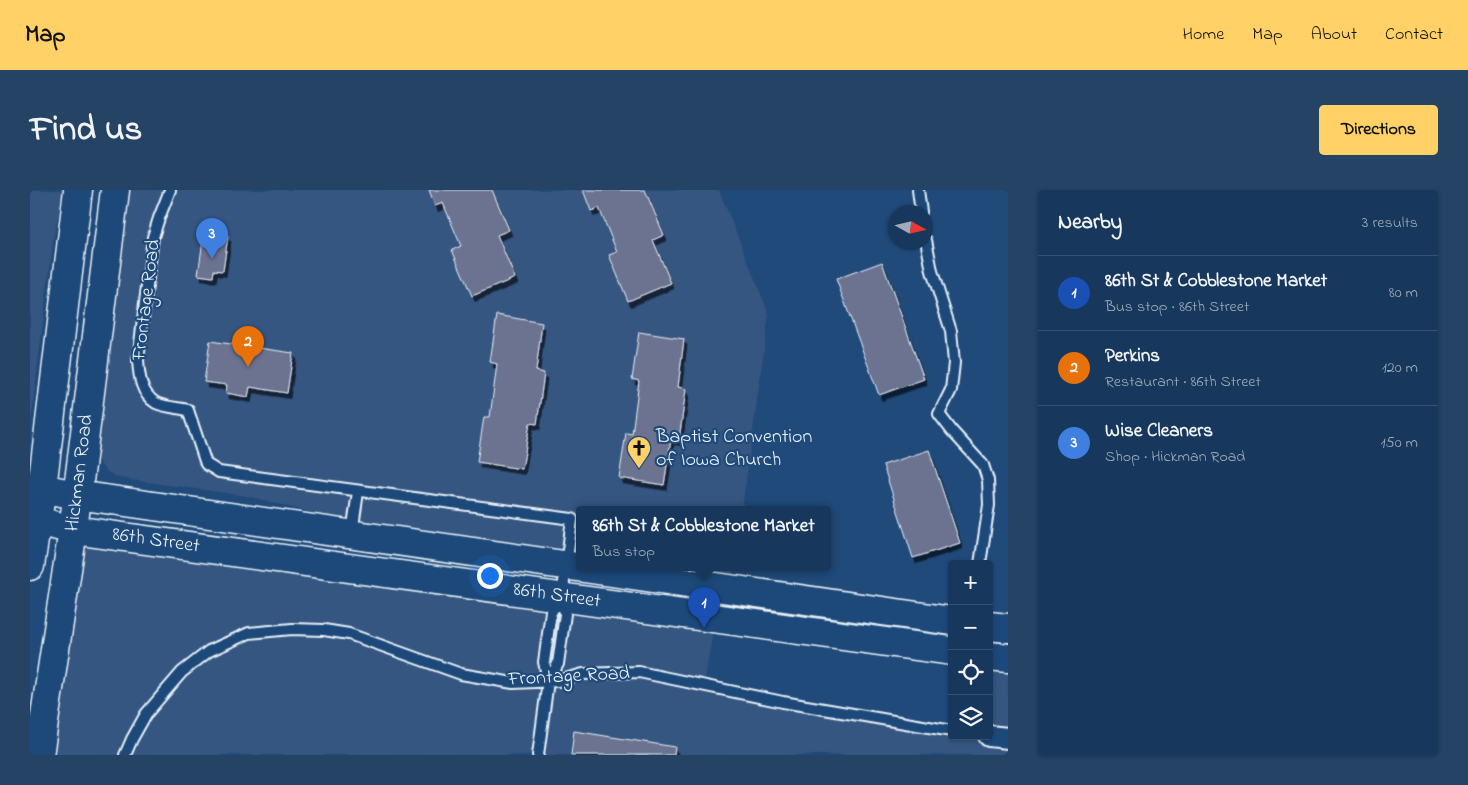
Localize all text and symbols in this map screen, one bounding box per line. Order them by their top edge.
text: Map [25,18,66,53]
text: Home [1183,22,1224,48]
text: Map [1252,22,1283,48]
text: About [1311,22,1357,48]
text: Contact [1385,22,1443,48]
text: Find us [30,105,142,156]
button: Directions [1319,105,1438,155]
north arrow [888,205,933,250]
text: Nearby [1058,208,1122,238]
text: 3 results [1362,211,1418,235]
pin: 3 [196,218,228,259]
street label: Frontage Road [125,238,170,363]
text: 86th St & Cobblestone Market [1105,268,1327,295]
text: 1 [1071,281,1077,305]
text: 80 m [1389,281,1418,305]
text: Bus stop · 86th Street [1105,295,1249,319]
pin: 2 [232,326,264,367]
text: Perkins [1105,343,1160,370]
text: 2 [1070,356,1078,380]
text: 120 m [1382,356,1418,380]
text: Restaurant · 86th Street [1105,370,1261,394]
street label: Hickman Road [58,413,102,533]
text: Wise Cleaners [1105,418,1213,445]
place label: Baptist Convention of Iowa Church [655,423,812,475]
text: 3 [1071,431,1077,455]
text: 150 m [1380,431,1418,455]
church icon: Baptist Convention of Iowa Church [626,435,652,469]
text: Shop · Hickman Road [1105,445,1245,469]
popup [576,506,831,571]
text: 86th St & Cobblestone Market [592,513,815,540]
street label: 86th Street [110,521,202,562]
text: Bus stop [592,540,655,564]
map controls [948,560,993,740]
button: + [948,560,993,605]
your location [477,563,503,589]
street label: 86th Street [511,576,603,617]
pin: 1 [688,587,720,628]
button: − [948,605,993,650]
button: locate [948,650,993,695]
street label: Frontage Road [506,659,631,696]
button: layers [948,695,993,740]

